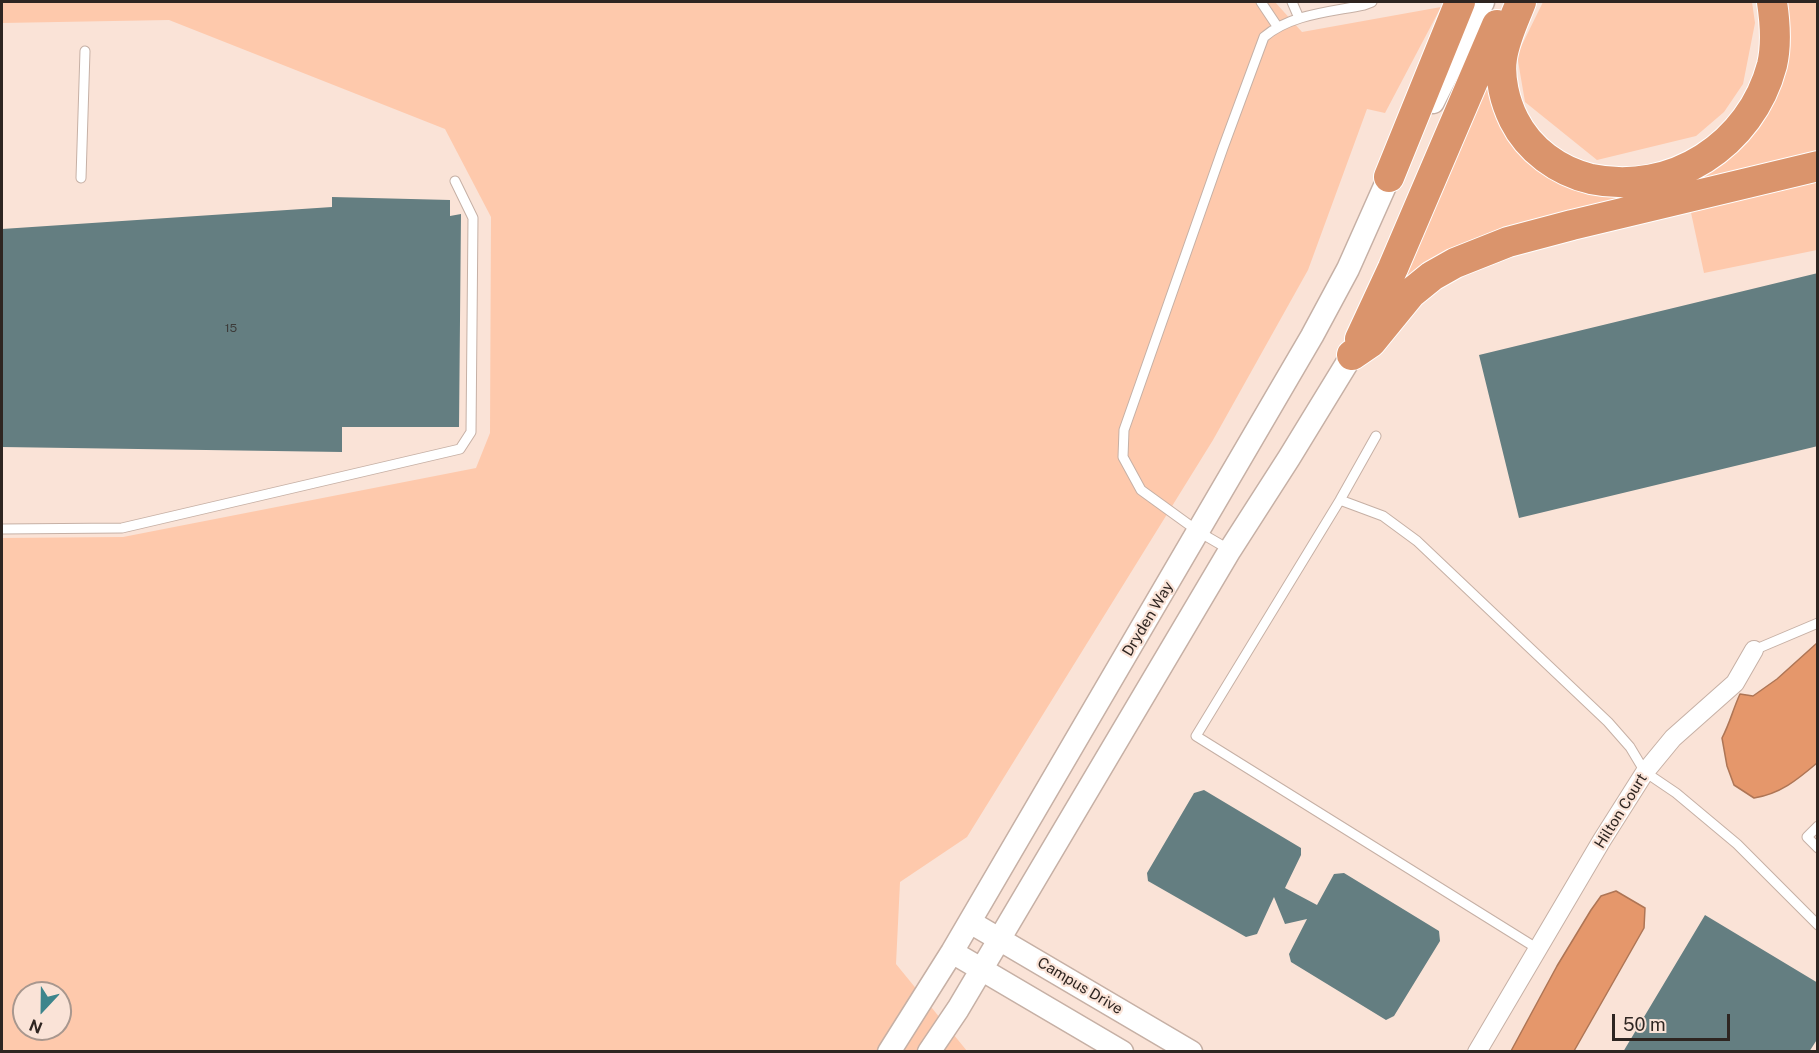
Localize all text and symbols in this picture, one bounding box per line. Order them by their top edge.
house number: 15 [225,321,237,335]
street label: Dryden Way [1119,578,1177,660]
street label: Hilton Court [1591,770,1651,852]
street label: Campus Drive [1034,954,1126,1018]
north arrow [12,981,72,1041]
scale bar [1615,1002,1734,1040]
text: 50 m [1623,1014,1666,1035]
text: N [26,1015,45,1037]

